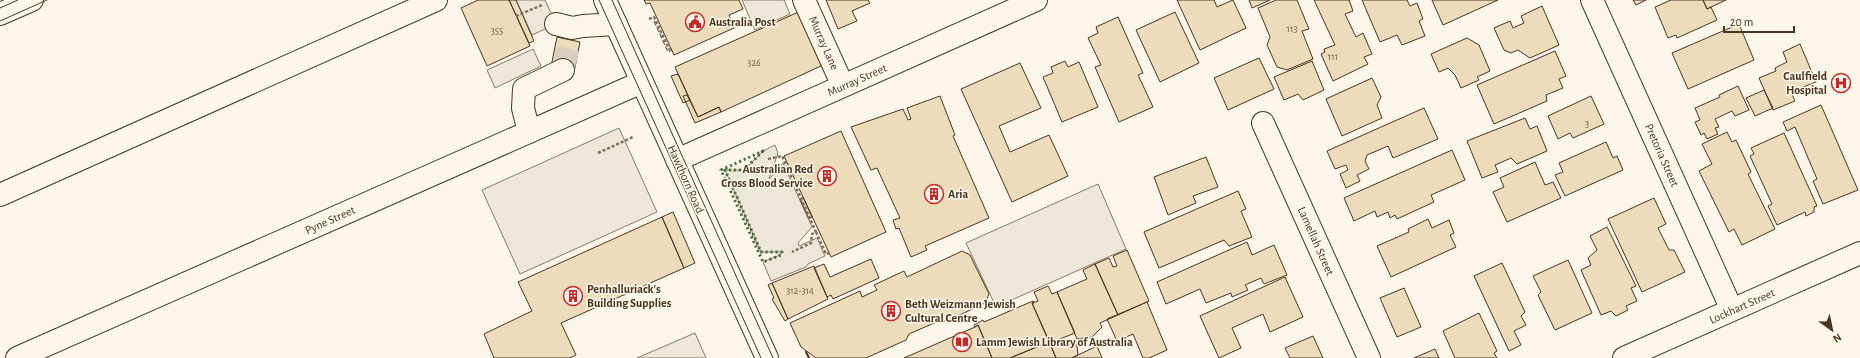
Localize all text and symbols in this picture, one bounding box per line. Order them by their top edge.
scale bar [1724,8,1794,34]
public building icon: Australia Post [684,11,706,33]
street label: Murray Lane [806,14,841,72]
place label: Australia Post [709,16,775,28]
text: 20 m [1730,16,1753,28]
house number: 113 [1287,24,1298,34]
house number: 355 [491,26,503,36]
house number: 111 [1328,52,1338,62]
house number: 326 [747,58,761,68]
street label: Murray Street [826,62,889,99]
place label: Caulfield Hospital [1783,70,1828,96]
hospital icon: Caulfield Hospital [1830,72,1852,94]
house number: 3 [1585,119,1589,129]
street label: Pretoria Street [1643,122,1681,188]
street label: Hawthorn Road [666,143,706,215]
place label: Australian Red Cross Blood Service [721,163,814,189]
building icon: Australian Red Cross Blood Service [816,165,838,187]
building icon: Aria [923,183,945,205]
place label: Aria [948,188,968,200]
street label: Pyne Street [303,204,357,237]
street label: Lamellah Street [1296,205,1336,277]
place label: Penhalluriack's Building Supplies [587,283,672,309]
building icon: Penhalluriack's Building Supplies [562,285,584,307]
house number: 312-314 [786,286,814,296]
street label: Lockhart Street [1707,286,1777,326]
place label: Beth Weizmann Jewish Cultural Centre [905,298,1016,324]
building icon: Beth Weizmann Jewish Cultural Centre [880,300,902,322]
north arrow [1812,310,1852,350]
library icon: Lamm Jewish Library of Australia [951,331,973,353]
text: N [1831,331,1843,345]
place label: Lamm Jewish Library of Australia [976,336,1133,349]

